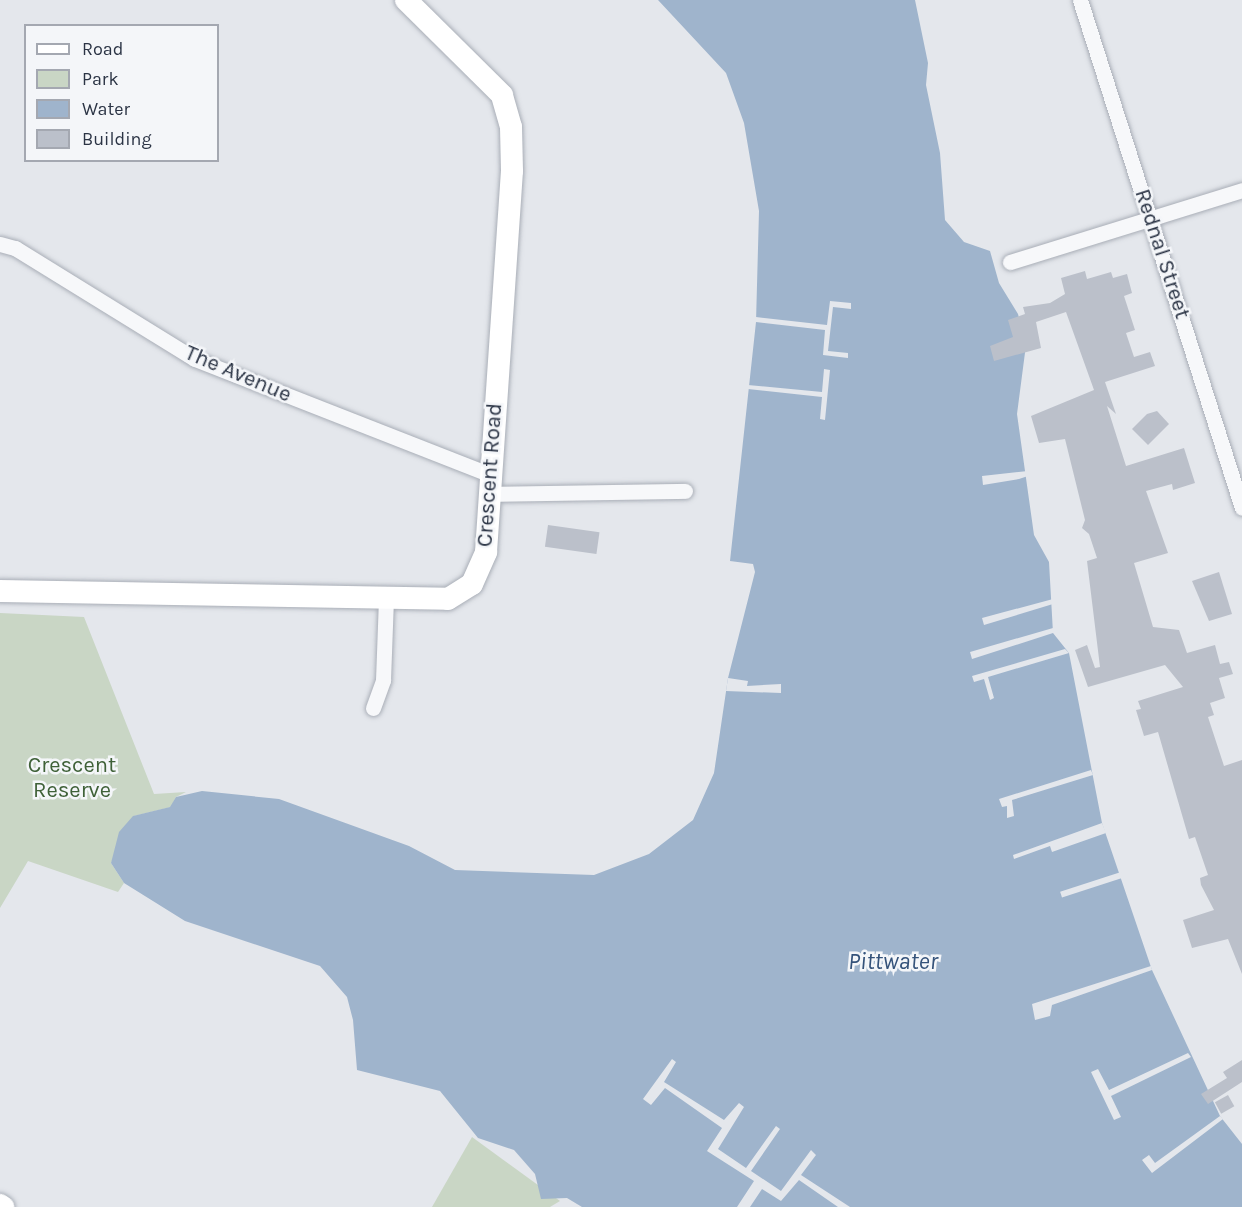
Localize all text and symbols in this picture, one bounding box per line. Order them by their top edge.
legend [24,24,219,162]
text: Road [82,38,123,60]
text: Park [82,68,119,90]
text: Water [82,98,130,120]
text: Building [82,128,152,150]
street label: Rednal Street [1129,186,1195,322]
street label: The Avenue [181,340,295,408]
street label: Crescent Road [472,402,508,548]
park label: Crescent Reserve [28,752,116,804]
water label: Pittwater [848,948,938,976]

